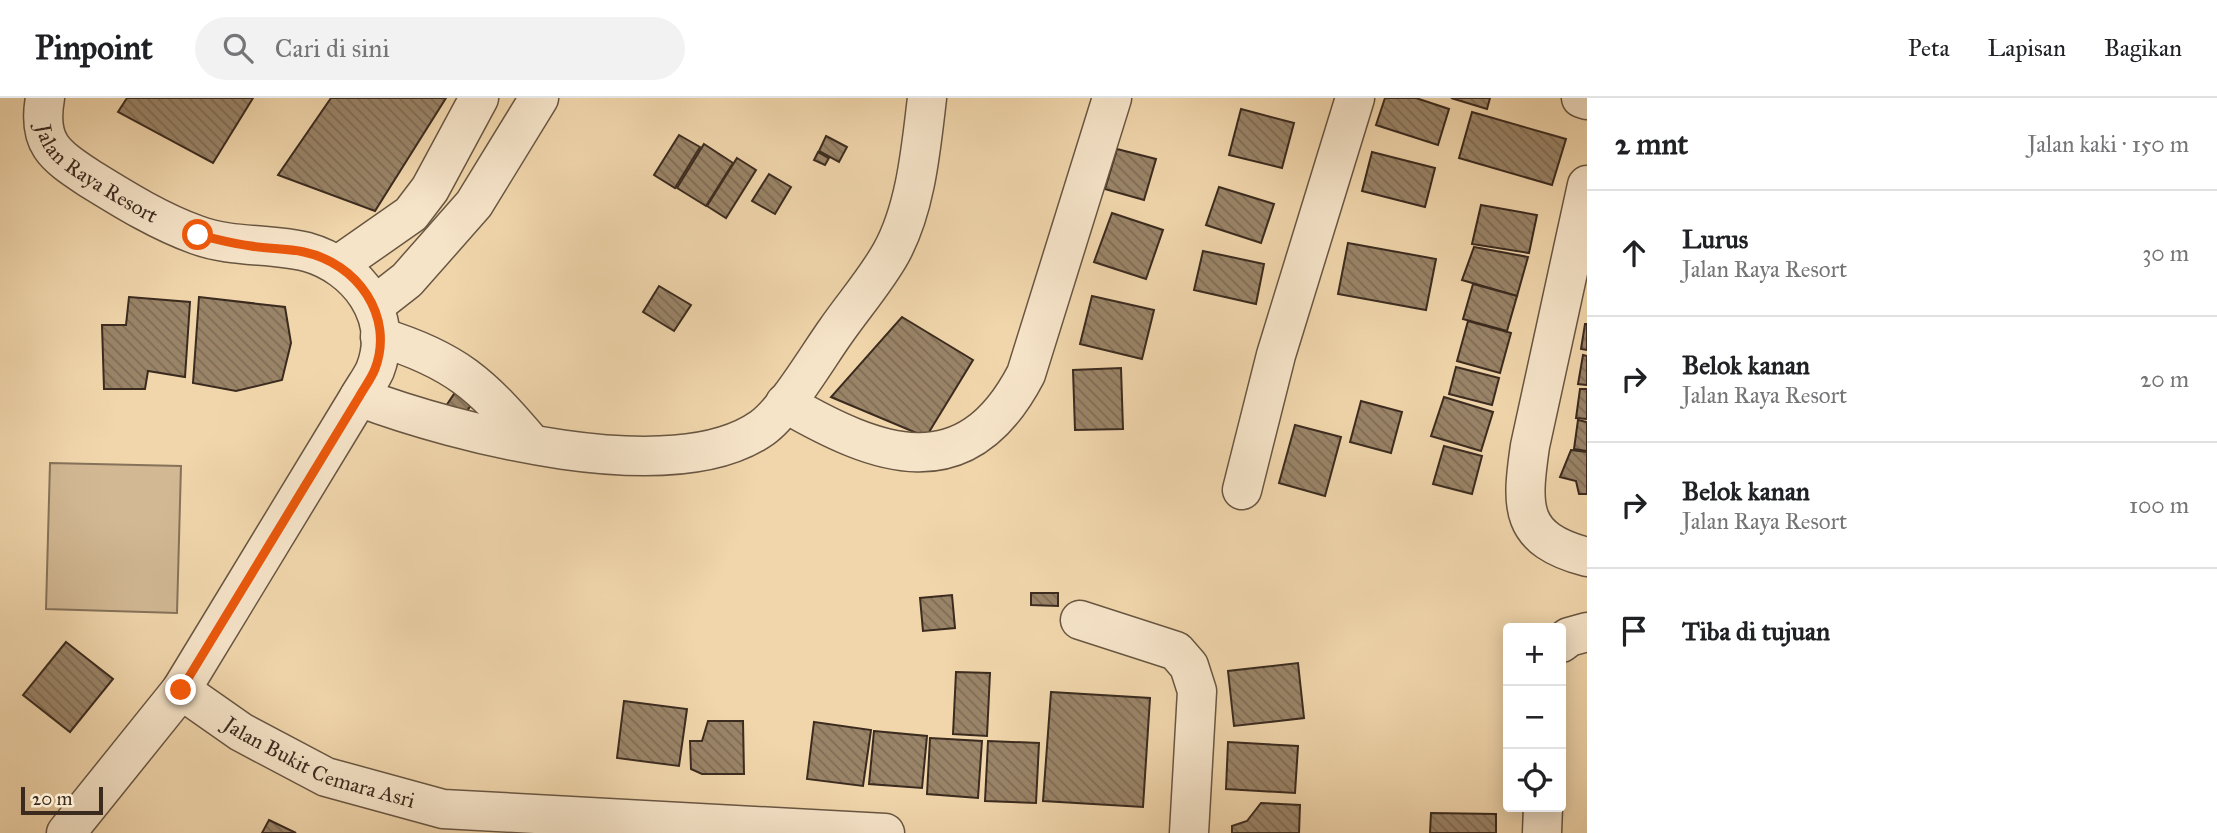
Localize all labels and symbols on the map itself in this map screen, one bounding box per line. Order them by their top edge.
street label: Jalan Raya Resort [30,120,163,229]
route start [182,219,213,250]
route end [165,674,196,705]
street label: Jalan Bukit Cemara Asri [217,710,418,814]
scale bar [21,784,103,816]

